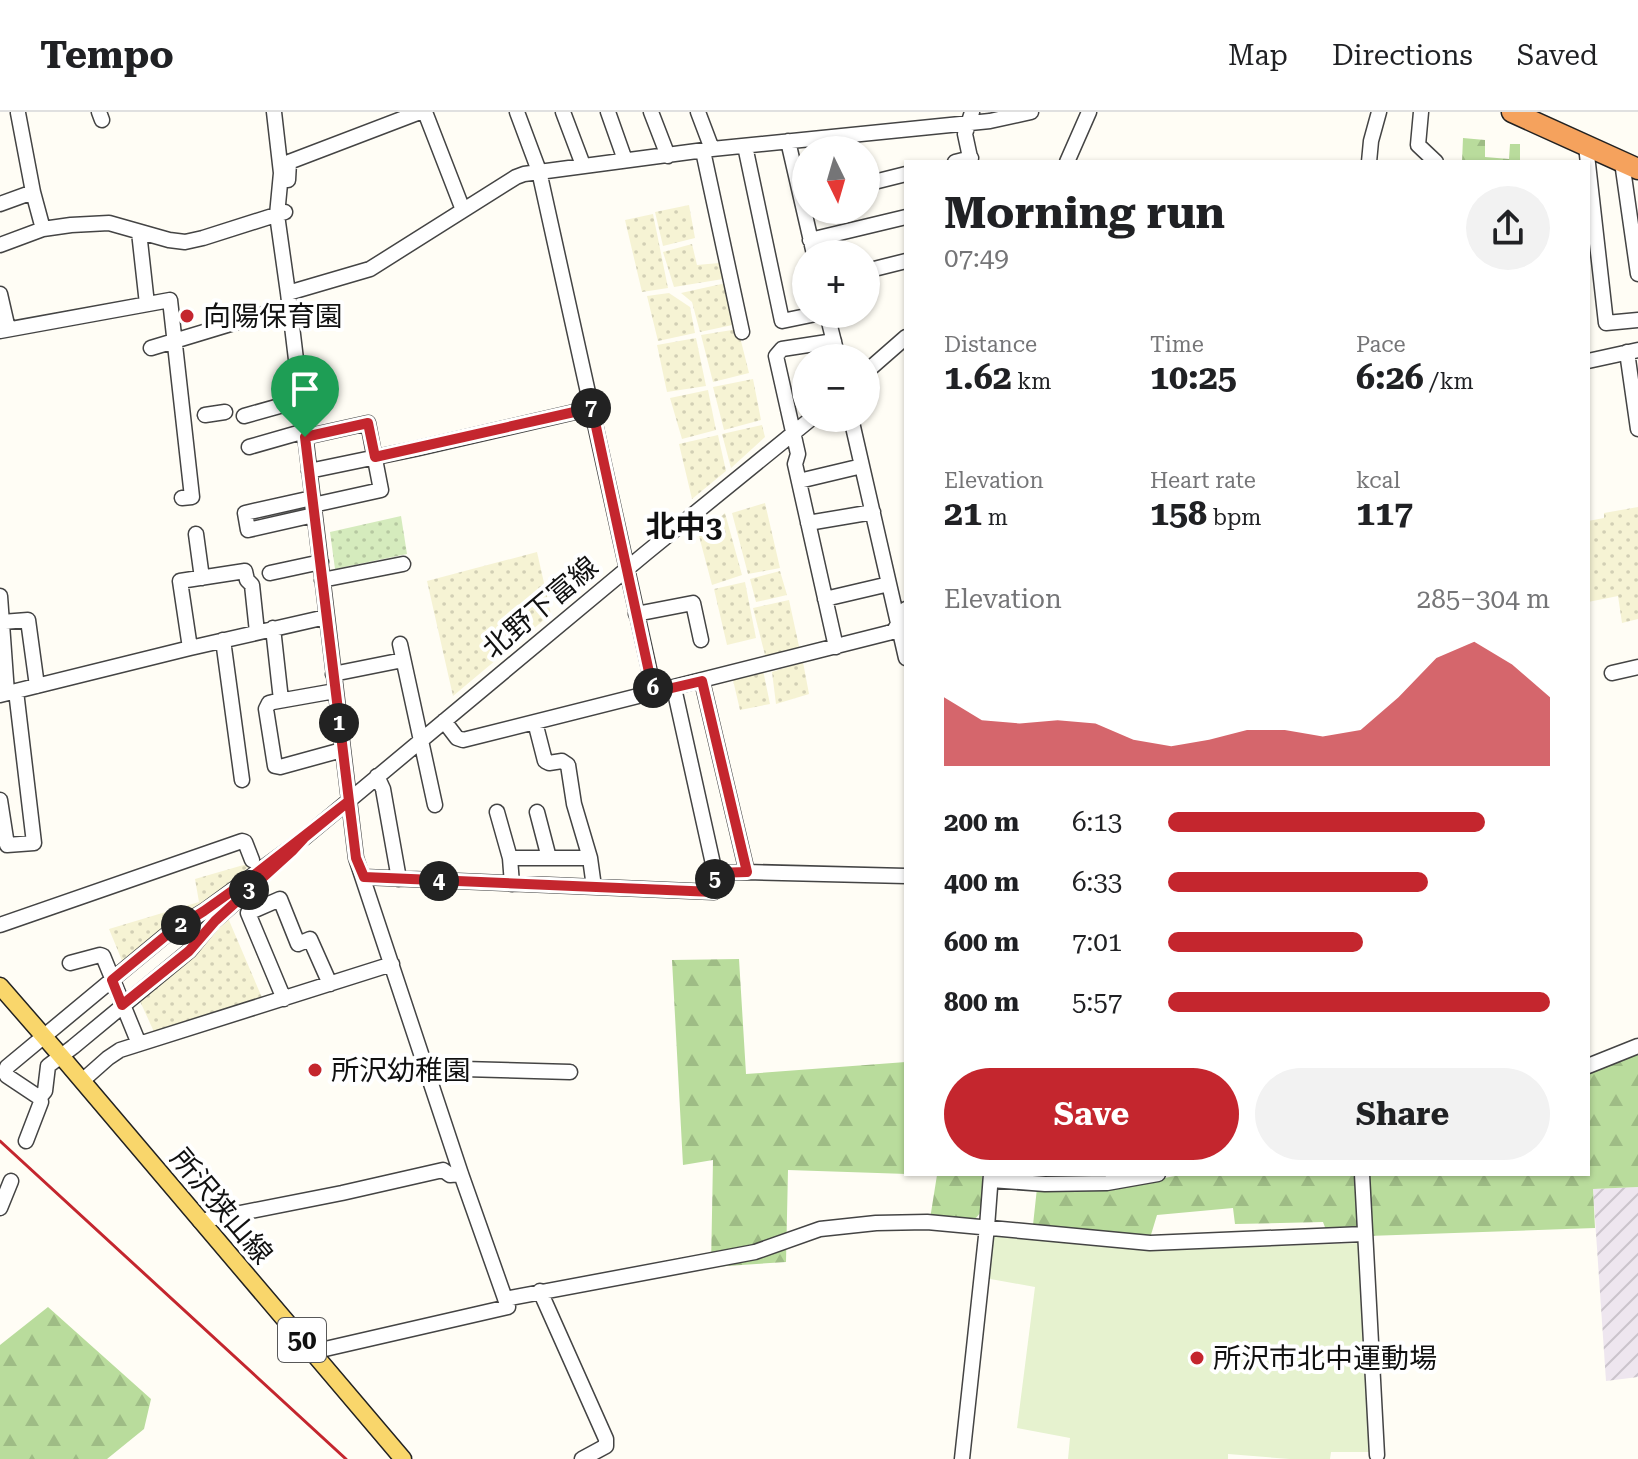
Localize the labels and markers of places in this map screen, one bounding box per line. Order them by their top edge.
place label: 向陽保育園 [203,300,343,333]
marker: 向陽保育園 [178,307,196,325]
pin [271,355,339,437]
pin: 7 [571,388,611,428]
pin: 6 [633,668,673,708]
pin: 1 [319,703,359,743]
pin: 5 [695,859,735,899]
pin: 4 [419,861,459,901]
pin: 3 [229,870,269,910]
pin: 2 [161,905,201,945]
place label: 所沢幼稚園 [331,1054,471,1087]
marker: 所沢幼稚園 [306,1061,324,1079]
place label: 所沢市北中運動場 [1213,1342,1437,1375]
marker: 所沢市北中運動場 [1188,1349,1206,1367]

